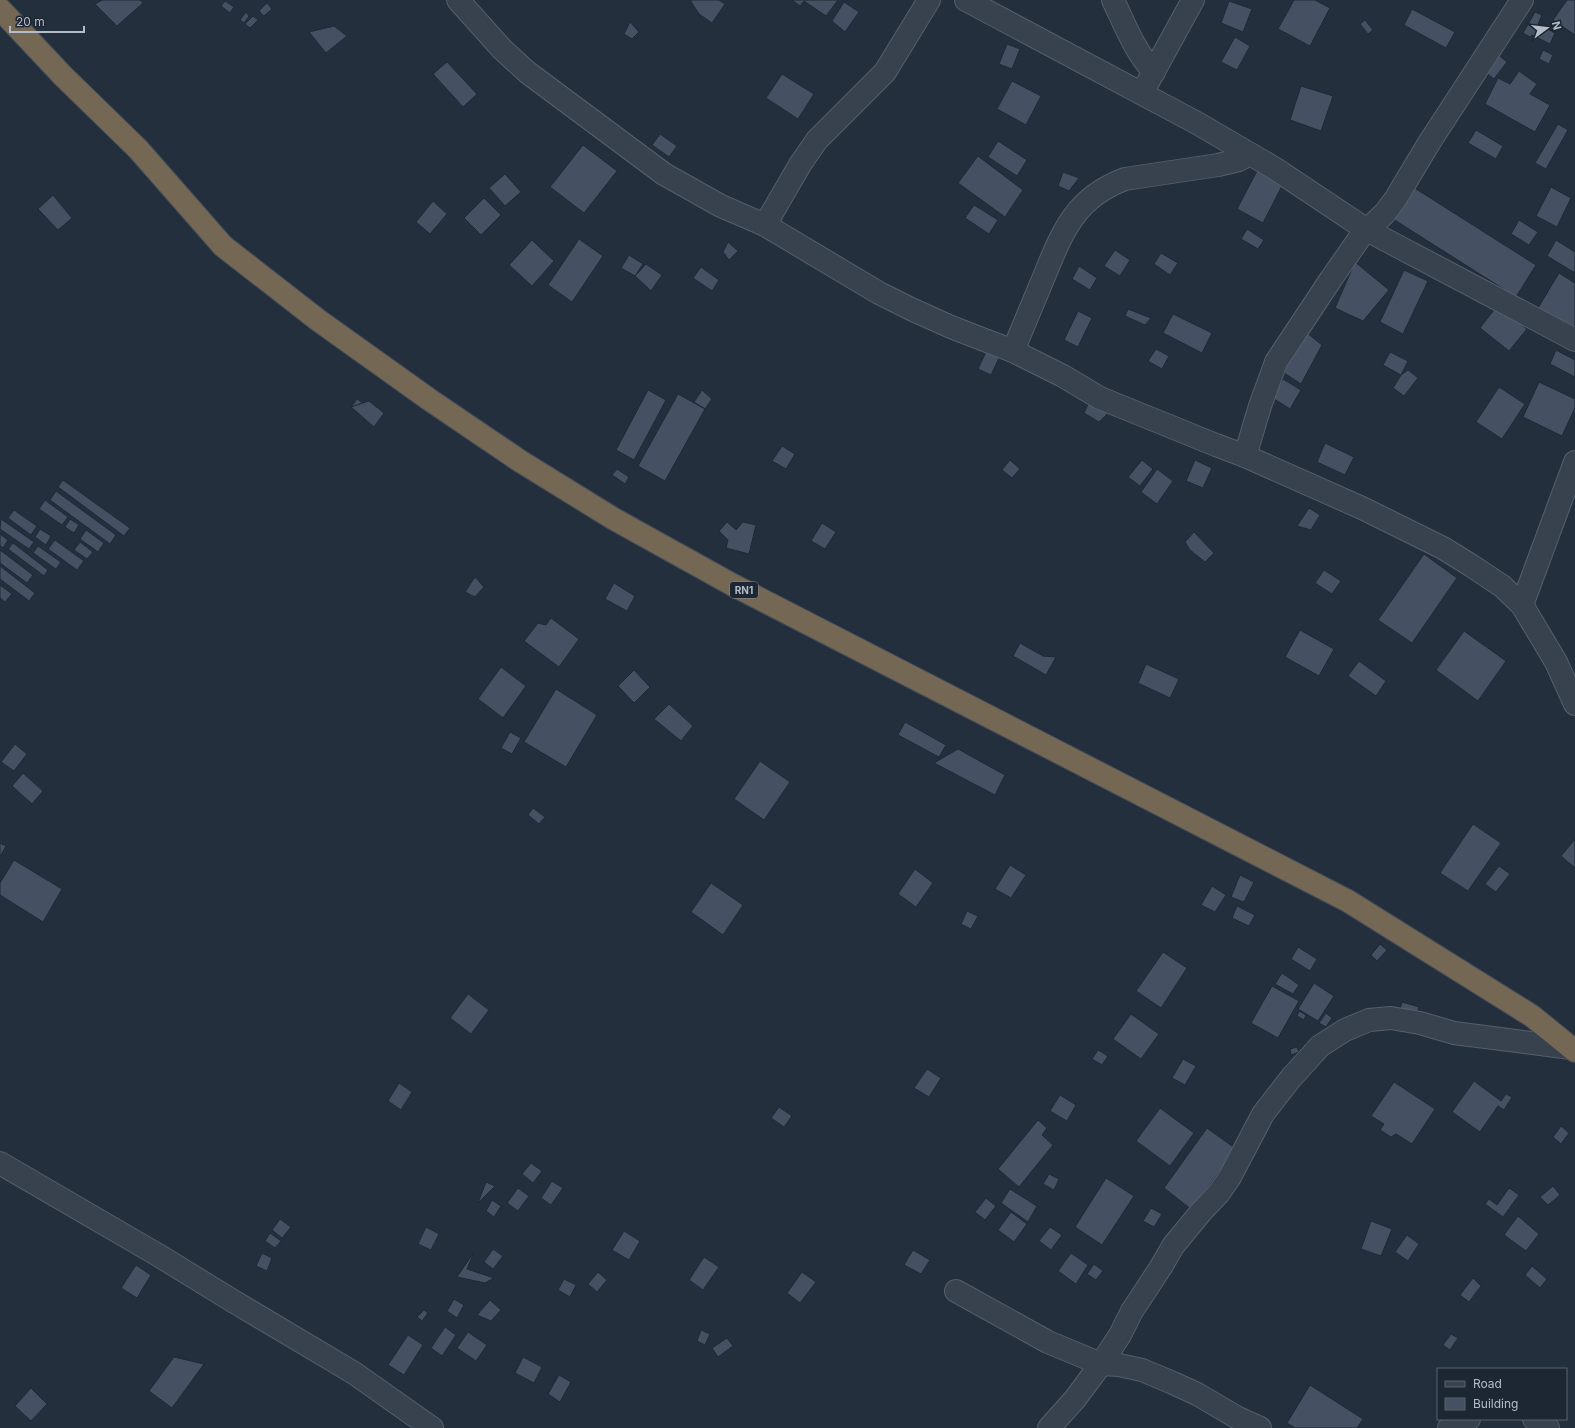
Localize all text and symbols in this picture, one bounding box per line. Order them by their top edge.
scale bar [10,8,84,34]
north arrow [1527,8,1567,48]
text: 20 m [16,14,45,29]
text: N [1549,20,1565,31]
road number: RN1 [730,582,758,598]
legend [1437,1368,1567,1420]
text: Road [1473,1376,1502,1391]
text: Building [1473,1396,1518,1411]

